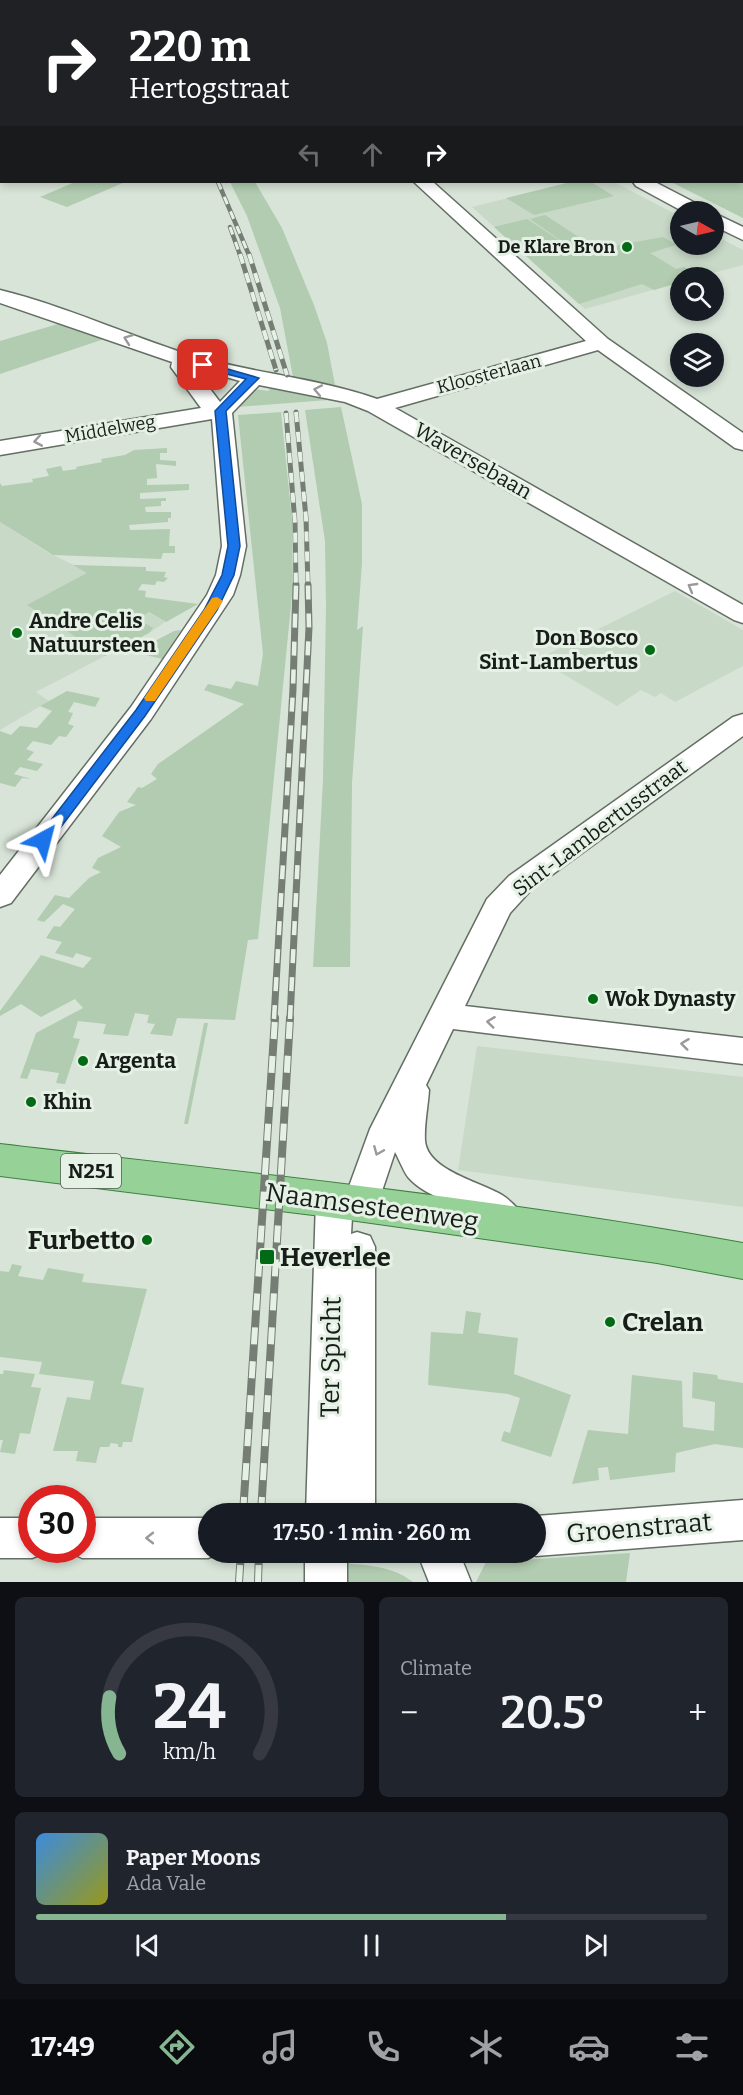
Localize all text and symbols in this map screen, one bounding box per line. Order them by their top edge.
text: 220 m [129,22,251,72]
icon: right [30,24,108,102]
text: Hertogstraat [129,73,290,105]
icon: left [293,138,326,171]
icon: ahead [356,138,389,171]
icon: right [419,138,452,171]
north arrow [670,201,724,255]
map controls [670,201,724,387]
place label: De Klare Bron [498,236,615,258]
marker: De Klare Bron [620,240,634,254]
button: search [670,267,724,321]
one-way arrow [123,333,134,346]
button: layers [670,333,724,387]
pin [177,339,228,390]
icon: arrive [186,348,219,381]
street label: Kloosterlaan [434,349,544,398]
one-way arrow [313,384,323,397]
street label: Middelweg [63,410,157,448]
street label: Waversebaan [409,417,537,505]
one-way arrow [34,434,44,447]
one-way arrow [688,582,698,594]
place label: Andre Celis Natuursteen [29,608,157,658]
place label: Don Bosco Sint-Lambertus [479,625,638,675]
marker: Andre Celis Natuursteen [10,626,24,640]
marker: Don Bosco Sint-Lambertus [643,643,657,657]
street label: Sint-Lambertusstraat [508,754,693,902]
position arrow [11,808,75,872]
place label: Wok Dynasty [605,986,736,1012]
marker: Wok Dynasty [586,992,600,1006]
one-way arrow [487,1016,496,1028]
one-way arrow [680,1039,689,1051]
place label: Argenta [95,1048,176,1074]
marker: Argenta [76,1054,90,1068]
place label: Khin [43,1089,92,1115]
marker: Khin [24,1095,38,1109]
one-way arrow [373,1144,385,1155]
road number: N251 [61,1154,121,1188]
street label: Naamsesteenweg [263,1177,481,1237]
place label: Furbetto [28,1225,135,1256]
marker: Furbetto [140,1233,154,1247]
place label: Heverlee [280,1242,391,1273]
marker: Heverlee [258,1248,276,1266]
street label: Ter Spicht [314,1296,348,1418]
place label: Crelan [622,1307,703,1338]
marker: Crelan [603,1315,617,1329]
speed limit sign: 30 [18,1485,96,1563]
street label: Groenstraat [565,1506,714,1550]
text: 17:50 · 1 min · 260 m [273,1519,471,1546]
one-way arrow [146,1532,155,1545]
text: Climate [400,1656,472,1680]
text: 24 [153,1670,226,1745]
text: 20.5° [500,1686,606,1740]
text: − [400,1693,418,1733]
text: + [688,1693,707,1733]
text: km/h [163,1739,216,1765]
text: Paper Moons [126,1844,261,1871]
text: Ada Vale [126,1871,206,1895]
icon: previous [131,1929,164,1962]
icon: pause [355,1929,388,1962]
icon: next [579,1929,612,1962]
icon: directions [156,2026,198,2068]
icon: music [259,2026,301,2068]
icon: phone [362,2026,404,2068]
icon: climate [465,2026,507,2068]
icon: car [568,2026,610,2068]
icon: filters [671,2026,713,2068]
text: 17:49 [30,2031,95,2063]

